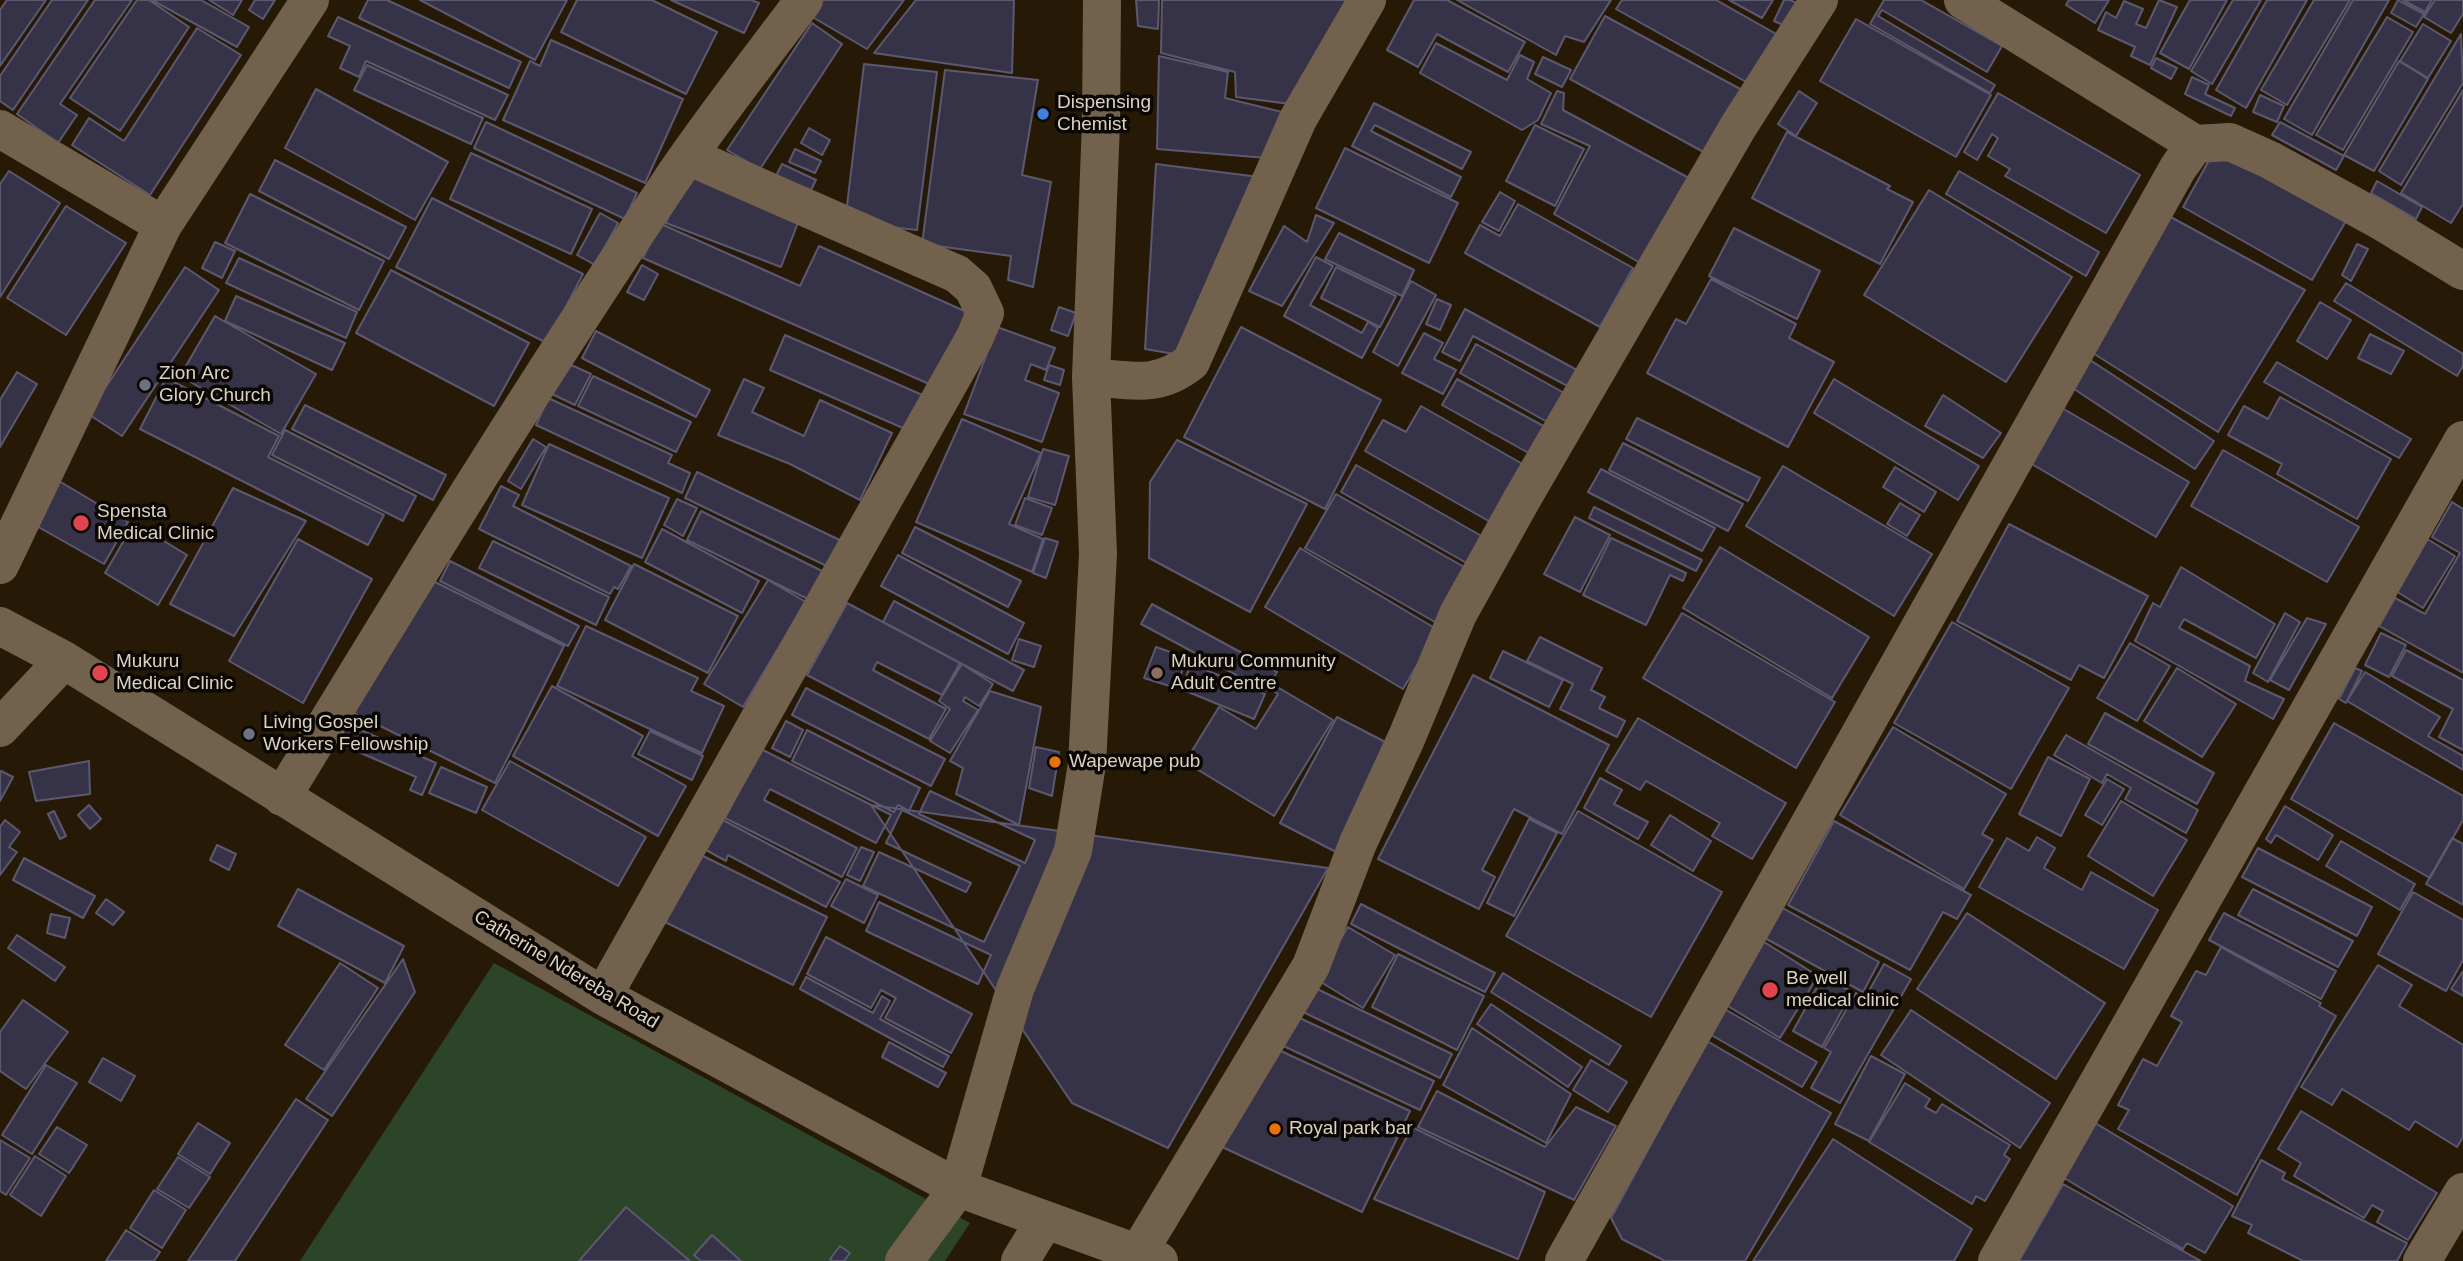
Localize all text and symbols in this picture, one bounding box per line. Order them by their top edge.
place label: Dispensing Chemist [1057,92,1151,136]
marker: Dispensing Chemist [1035,106,1051,122]
place label: Zion Arc Glory Church [159,363,271,407]
marker: Zion Arc Glory Church [137,377,153,393]
place label: Spensta Medical Clinic [97,501,214,545]
marker: Spensta Medical Clinic [71,513,91,533]
place label: Mukuru Medical Clinic [116,651,233,695]
place label: Mukuru Community Adult Centre [1171,651,1336,695]
marker: Mukuru Medical Clinic [90,663,110,683]
marker: Mukuru Community Adult Centre [1149,665,1165,681]
place label: Living Gospel Workers Fellowship [263,712,428,756]
marker: Living Gospel Workers Fellowship [241,726,257,742]
place label: Wapewape pub [1069,751,1200,773]
marker: Wapewape pub [1047,754,1063,770]
street label: Catherine Ndereba Road [470,906,662,1034]
place label: Be well medical clinic [1786,968,1899,1012]
marker: Be well medical clinic [1760,980,1780,1000]
place label: Royal park bar [1289,1118,1413,1140]
marker: Royal park bar [1267,1121,1283,1137]

